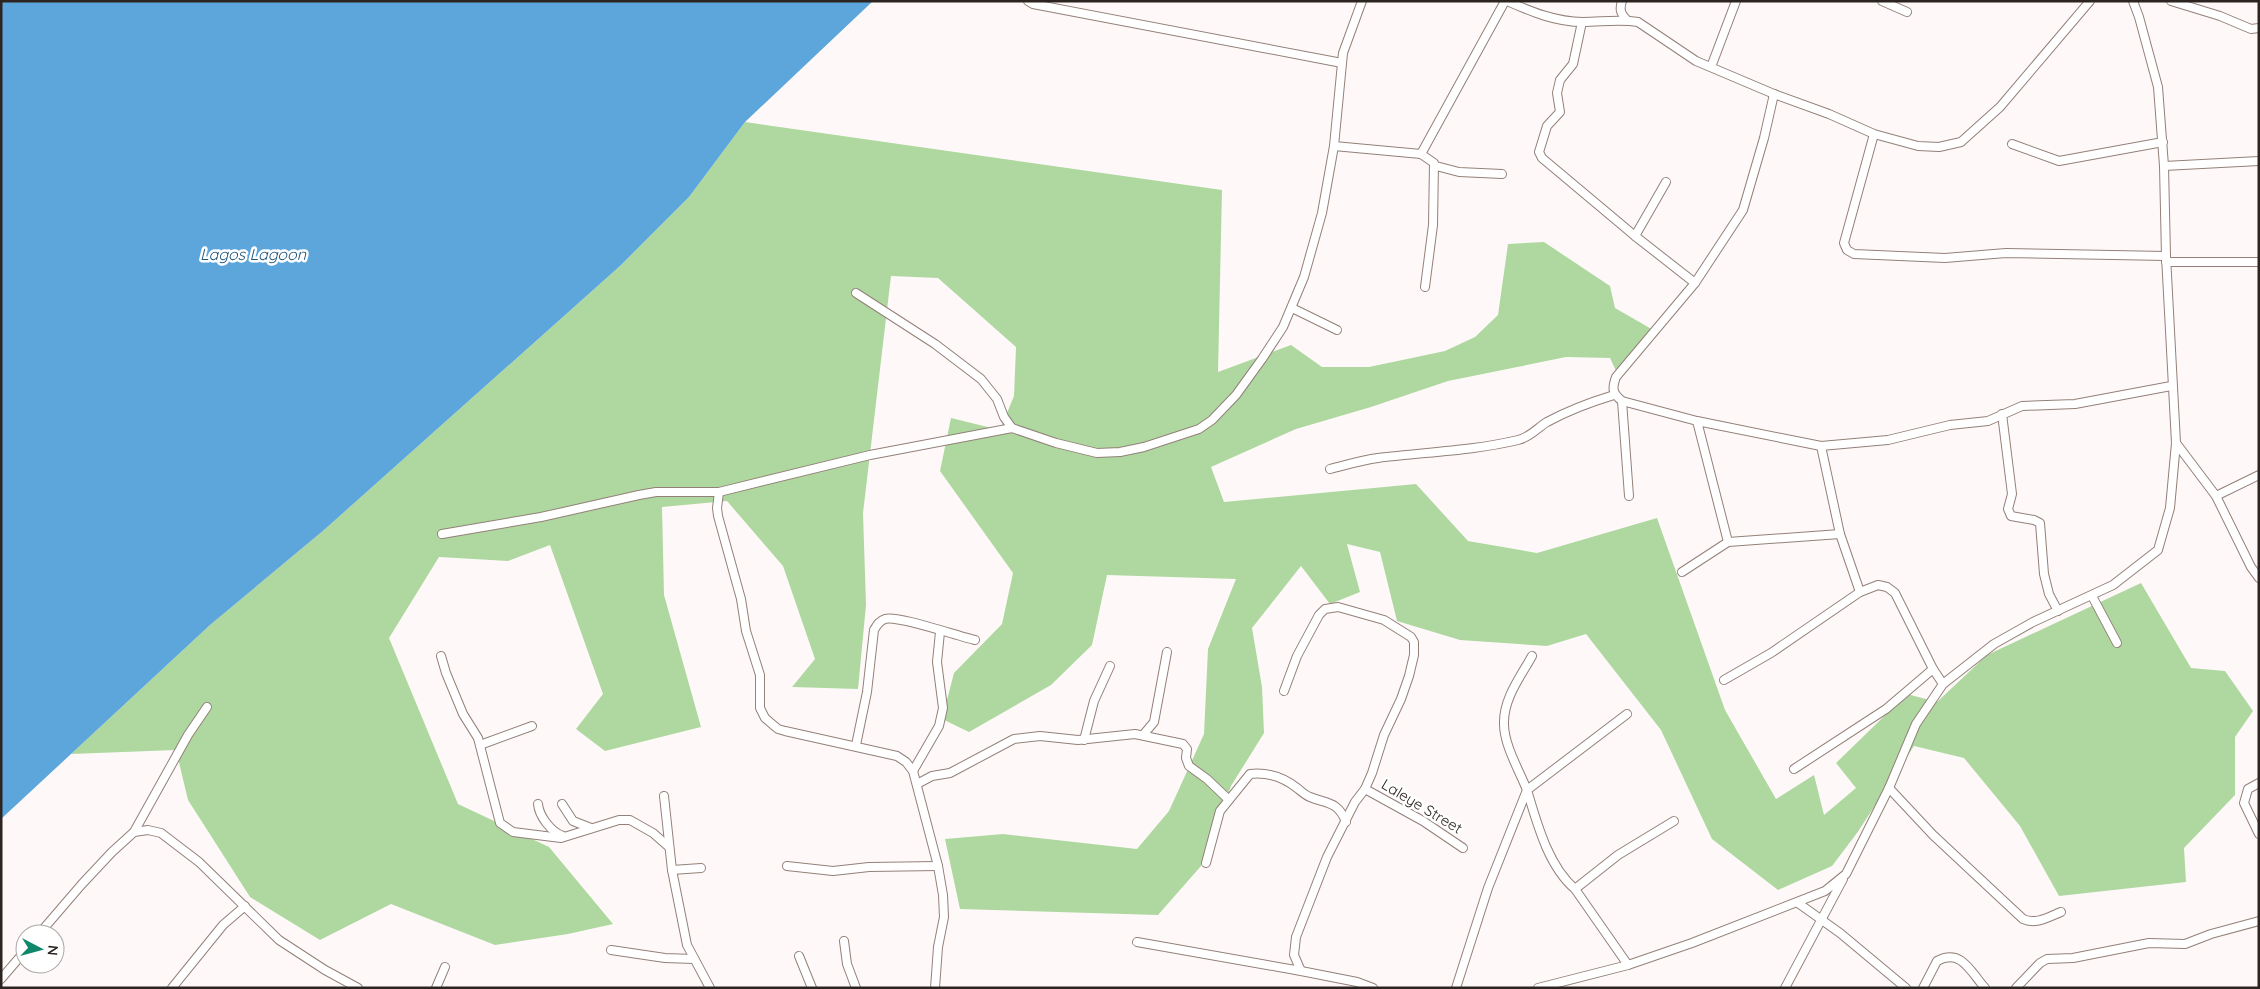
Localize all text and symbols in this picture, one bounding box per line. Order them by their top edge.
water label: Lagos Lagoon [200,244,307,264]
street label: Laleye Street [1378,774,1466,838]
north arrow [15,924,65,974]
text: N [43,944,62,956]

